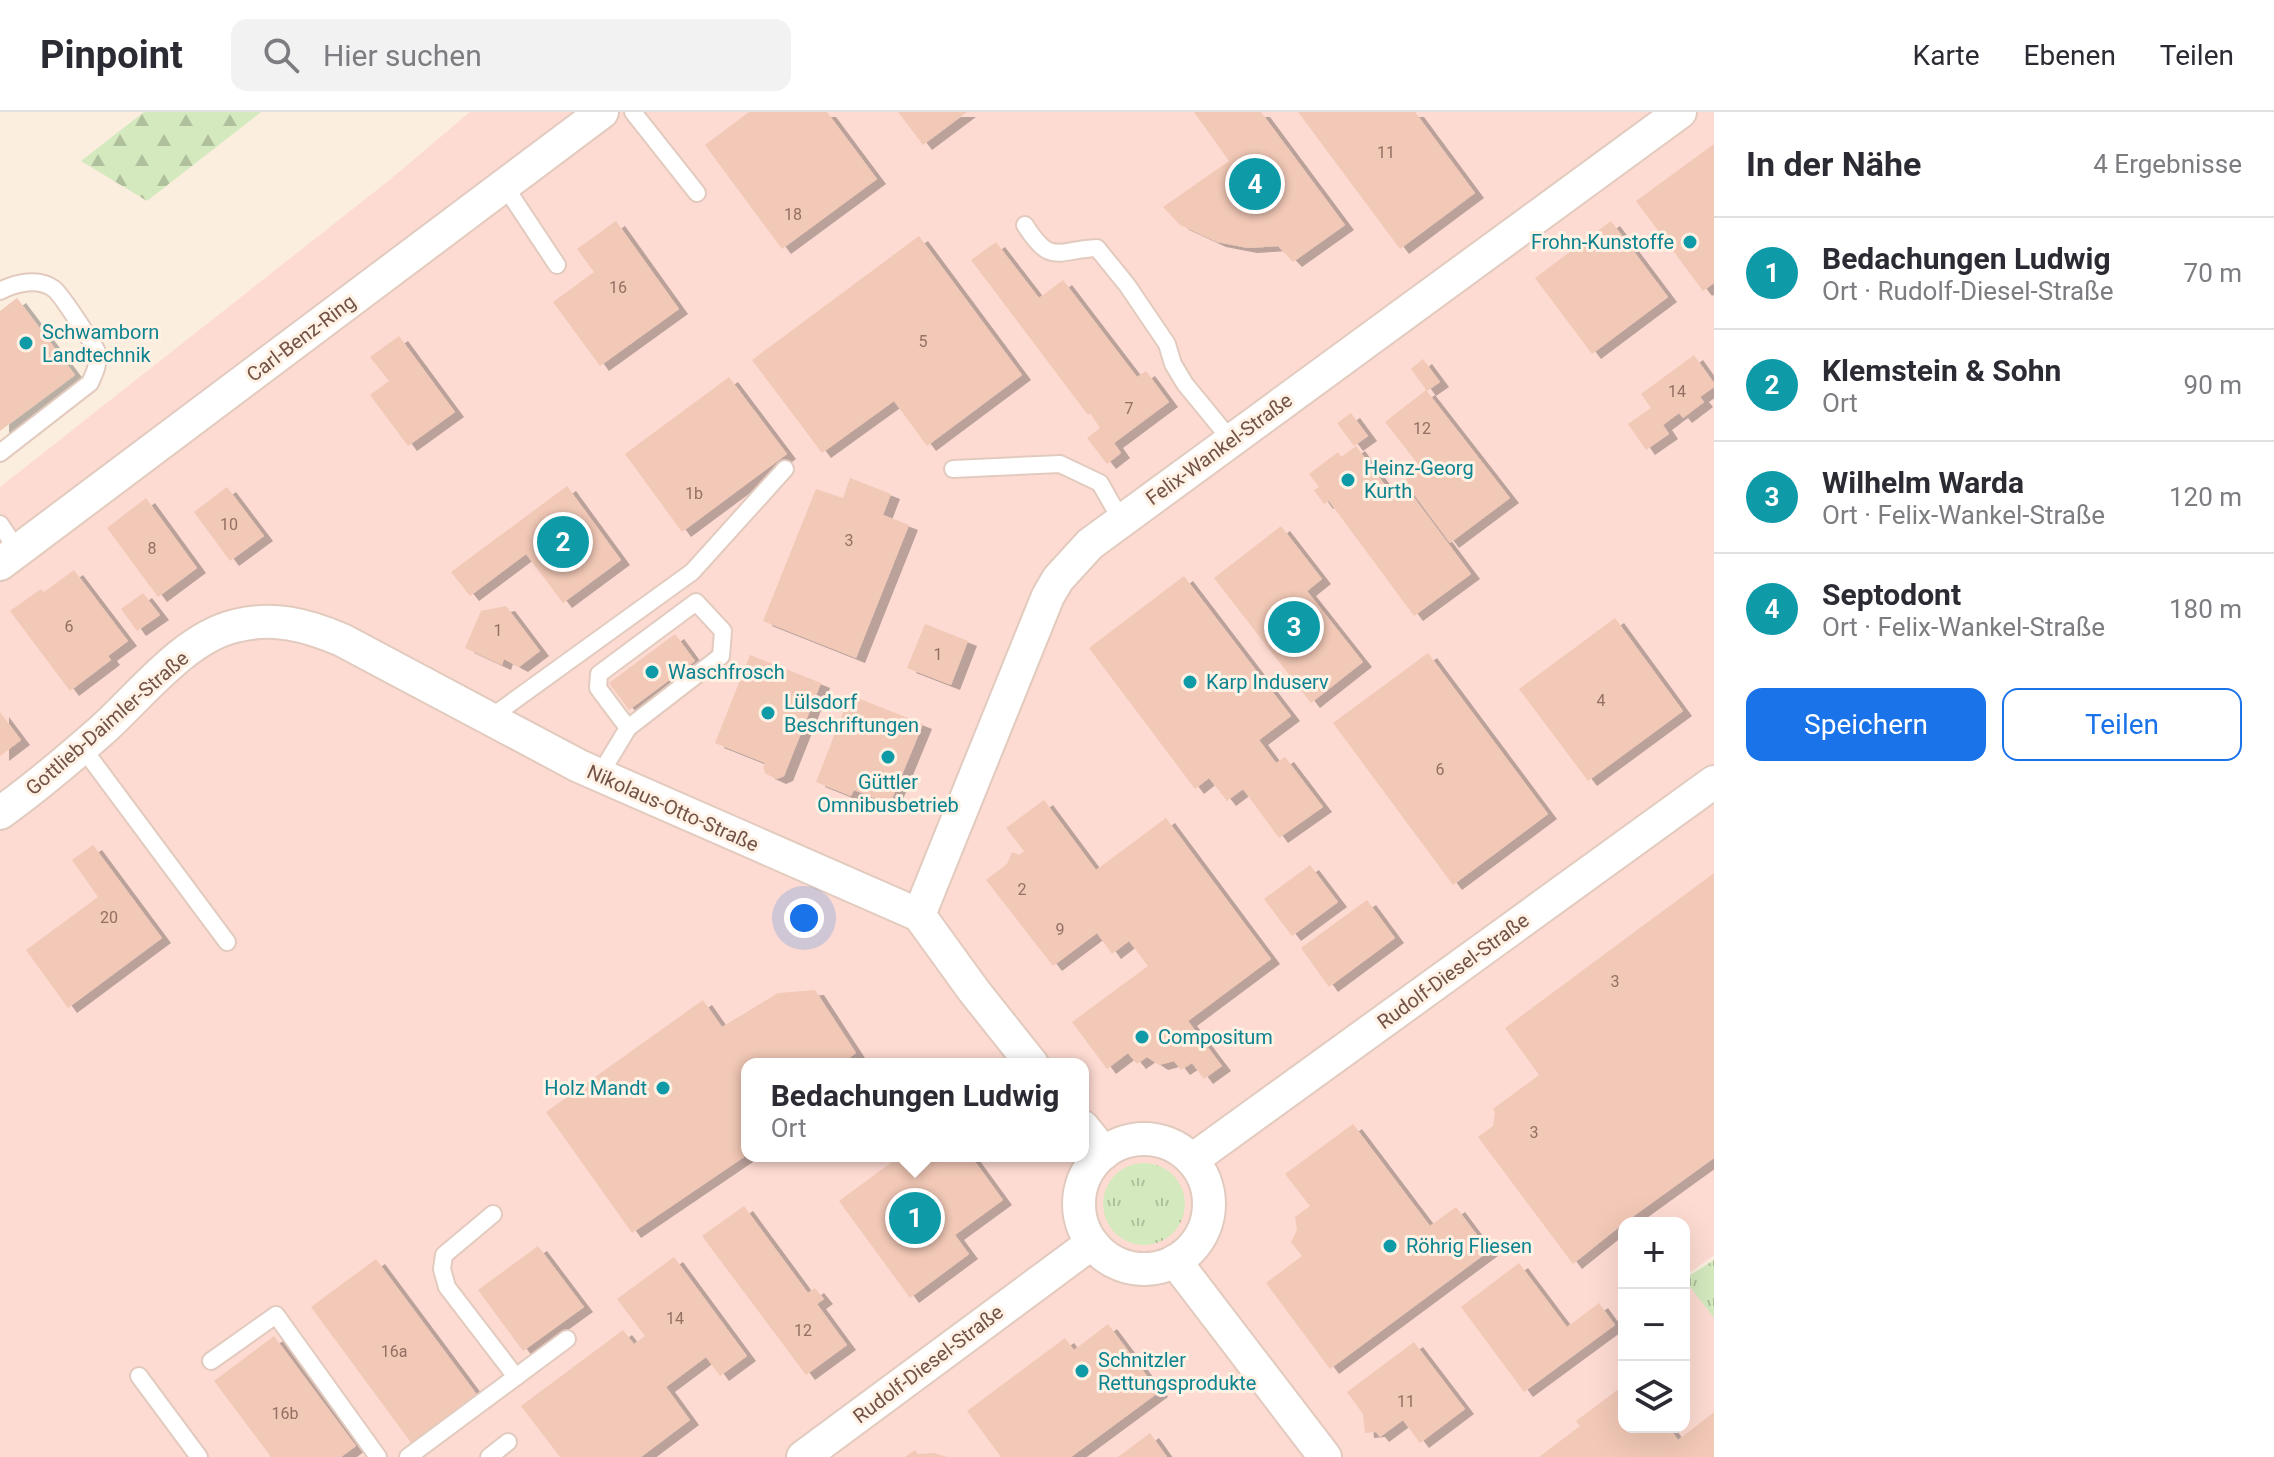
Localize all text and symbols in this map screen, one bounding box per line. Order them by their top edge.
search box [231,19,791,91]
text: Pinpoint [40,33,183,77]
icon: search [259,33,303,77]
text: Hier suchen [323,38,482,73]
text: Karte [1913,39,1980,72]
text: Ebenen [2024,39,2116,72]
text: Teilen [2160,39,2234,72]
house number: 11 [1377,143,1395,162]
text: In der Nähe [1746,144,1921,184]
text: 4 Ergebnisse [2093,149,2242,179]
pin: 4 [1229,154,1281,214]
house number: 18 [784,205,802,224]
place label: Frohn-Kunstoffe [1531,230,1674,254]
marker: Frohn-Kunstoffe [1681,233,1699,251]
text: Bedachungen Ludwig [1822,241,2111,276]
text: 1 [1765,258,1779,288]
text: 70 m [2184,258,2242,288]
text: Ort · Rudolf-Diesel-Straße [1822,276,2113,306]
house number: 16 [609,278,627,297]
street label: Carl-Benz-Ring [242,289,360,387]
place label: Schwamborn Landtechnik [42,320,159,367]
house number: 5 [919,332,928,351]
marker: Schwamborn Landtechnik [17,334,35,352]
text: Klemstein & Sohn [1822,353,2061,388]
text: 2 [1765,370,1779,400]
text: 90 m [2184,370,2242,400]
house number: 14 [1668,382,1686,401]
street label: Felix-Wankel-Straße [1141,388,1297,510]
text: Ort [1822,388,1858,418]
house number: 7 [1125,399,1134,418]
house number: 12 [1413,419,1431,438]
place label: Heinz-Georg Kurth [1364,456,1474,503]
text: Wilhelm Warda [1822,465,2024,500]
marker: Heinz-Georg Kurth [1339,471,1357,489]
text: 3 [1765,482,1779,512]
text: 120 m [2169,482,2242,512]
house number: 1b [685,484,703,503]
text: Ort · Felix-Wankel-Straße [1822,500,2105,530]
pin: 2 [537,512,589,572]
house number: 10 [220,515,238,534]
house number: 3 [845,531,854,550]
house number: 8 [148,539,157,558]
text: Septodont [1822,577,1961,612]
text: 4 [1765,594,1779,624]
text: 180 m [2169,594,2242,624]
pin: 3 [1268,597,1320,657]
text: Ort · Felix-Wankel-Straße [1822,612,2105,642]
house number: 6 [65,617,74,636]
house number: 1 [494,621,503,640]
house number: 1 [934,645,943,664]
street label: Gottlieb-Daimler-Straße [21,646,193,800]
place label: Waschfrosch [668,660,785,684]
marker: Waschfrosch [643,663,661,681]
place label: Karp Induserv [1206,670,1329,694]
marker: Karp Induserv [1181,673,1199,691]
button: Speichern [1746,688,1986,761]
button: Teilen [2002,688,2242,761]
place label: Lülsdorf Beschriftungen [784,690,919,737]
house number: 4 [1597,691,1606,710]
marker: Lülsdorf Beschriftungen [759,704,777,722]
marker: Güttler Omnibusbetrieb [879,748,897,766]
street label: Nikolaus-Otto-Straße [584,759,762,857]
house number: 6 [1436,760,1445,779]
place label: Güttler Omnibusbetrieb [817,770,959,817]
house number: 2 [1018,880,1027,899]
your location [784,898,824,938]
house number: 20 [100,908,118,927]
street label: Rudolf-Diesel-Straße [1373,908,1533,1034]
house number: 9 [1056,920,1065,939]
house number: 3 [1611,972,1620,991]
place label: Compositum [1158,1025,1273,1049]
marker: Compositum [1133,1028,1151,1046]
popup [741,1058,1089,1162]
place label: Holz Mandt [544,1076,647,1100]
text: Bedachungen Ludwig [771,1078,1059,1113]
marker: Holz Mandt [654,1079,672,1097]
text: Ort [771,1113,807,1143]
house number: 3 [1530,1123,1539,1142]
pin: 1 [889,1188,941,1248]
map controls [1618,1217,1690,1433]
button: + [1618,1217,1690,1289]
place label: Röhrig Fliesen [1406,1234,1532,1258]
marker: Röhrig Fliesen [1381,1237,1399,1255]
button: − [1618,1289,1690,1361]
street label: Rudolf-Diesel-Straße [848,1300,1008,1428]
house number: 14 [666,1309,684,1328]
house number: 12 [794,1321,812,1340]
house number: 16a [381,1342,407,1361]
place label: Schnitzler Rettungsprodukte [1098,1348,1256,1395]
button: layers [1618,1361,1690,1433]
marker: Schnitzler Rettungsprodukte [1073,1362,1091,1380]
house number: 11 [1397,1392,1415,1411]
house number: 16b [272,1404,299,1423]

